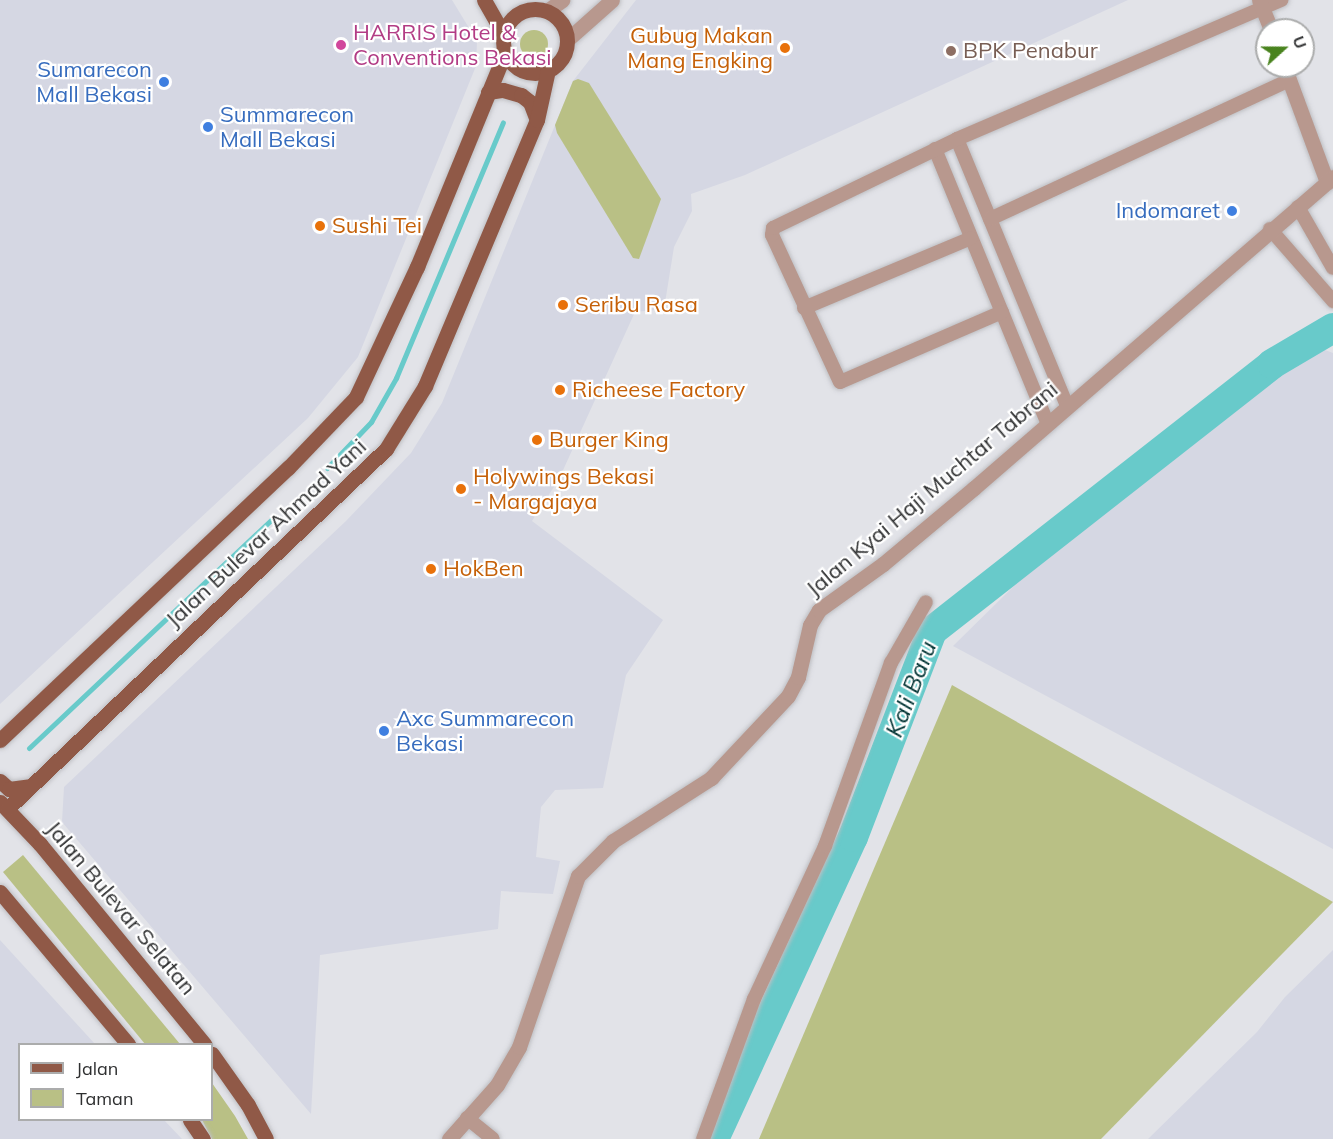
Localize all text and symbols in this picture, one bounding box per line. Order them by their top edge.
north arrow [1255,18,1315,78]
place label: HARRIS Hotel & Conventions Bekasi [353,19,552,70]
place label: Gubug Makan Mang Engking [627,22,773,74]
text: U [1288,33,1311,51]
marker: HARRIS Hotel & Conventions Bekasi [334,38,348,52]
place label: BPK Penabur [963,38,1098,64]
marker: Gubug Makan Mang Engking [778,41,792,55]
marker: BPK Penabur [944,44,958,58]
place label: Sumarecon Mall Bekasi [36,56,152,107]
marker: Sumarecon Mall Bekasi [157,75,171,89]
place label: Summarecon Mall Bekasi [220,101,354,152]
marker: Summarecon Mall Bekasi [201,120,215,134]
place label: Indomaret [1116,198,1220,224]
marker: Indomaret [1225,204,1239,218]
place label: Sushi Tei [332,213,422,239]
marker: Sushi Tei [313,219,327,233]
place label: Seribu Rasa [575,292,698,318]
marker: Seribu Rasa [556,298,570,312]
street label: Jalan Kyai Haji Muchtar Tabrani [801,376,1063,602]
place label: Richeese Factory [572,377,745,403]
marker: Richeese Factory [553,383,567,397]
place label: Burger King [549,427,669,453]
street label: Jalan Bulevar Ahmad Yani [160,433,372,633]
marker: Burger King [530,433,544,447]
place label: Holywings Bekasi - Margajaya [473,463,654,514]
marker: Holywings Bekasi - Margajaya [454,482,468,496]
place label: HokBen [443,556,524,582]
marker: HokBen [424,562,438,576]
water label: Kali Baru [880,637,942,741]
place label: Axc Summarecon Bekasi [396,705,574,756]
marker: Axc Summarecon Bekasi [377,724,391,738]
street label: Jalan Bulevar Selatan [41,816,201,1000]
legend [18,1043,213,1121]
text: Jalan [76,1057,118,1080]
text: Taman [76,1087,133,1110]

